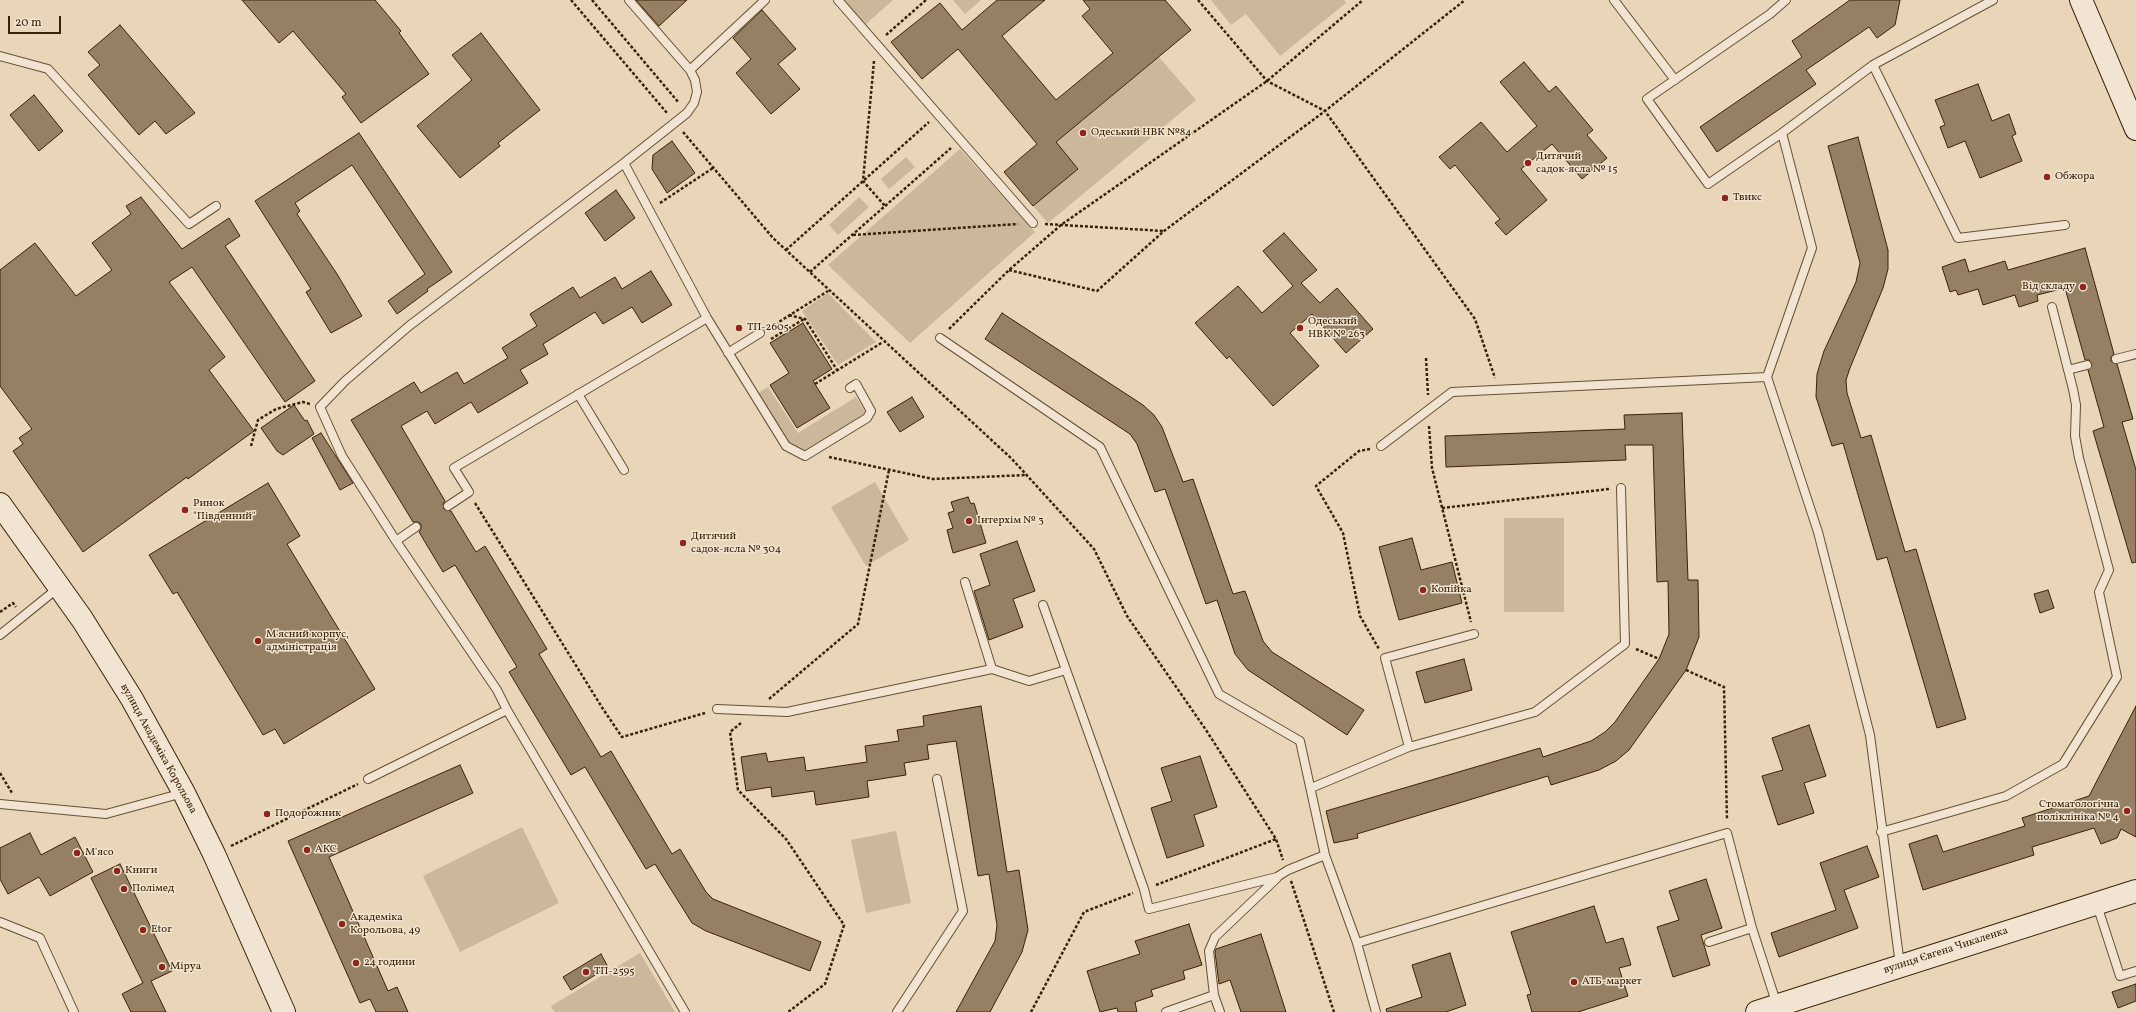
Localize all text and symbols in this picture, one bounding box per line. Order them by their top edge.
scale bar [10,8,63,34]
text: 20 m [15,15,42,31]
place label: Одеський НВК №84 [1091,126,1192,140]
marker: Одеський НВК №84 [1078,128,1088,138]
place label: Дитячий садок-ясла № 15 [1536,150,1617,176]
marker: Дитячий садок-ясла № 15 [1523,158,1533,168]
place label: Обжора [2055,170,2095,184]
marker: Обжора [2042,172,2052,182]
place label: Твикс [1733,191,1762,205]
marker: Твикс [1720,193,1730,203]
place label: Від складу [2022,280,2075,294]
marker: Від складу [2078,282,2088,292]
place label: Одеський НВК № 263 [1308,315,1365,341]
place label: ТП-2605 [747,321,789,335]
marker: ТП-2605 [734,323,744,333]
marker: Одеський НВК № 263 [1295,323,1305,333]
place label: Ринок "Південний" [193,497,256,523]
marker: Ринок "Південний" [180,505,190,515]
place label: Інтерхім № 3 [977,514,1044,528]
marker: Інтерхім № 3 [964,516,974,526]
place label: Дитячий садок-ясла № 304 [691,530,781,556]
marker: Дитячий садок-ясла № 304 [678,538,688,548]
place label: Копійка [1431,583,1472,597]
marker: Копійка [1418,585,1428,595]
place label: М'ясний корпус, адміністрація [266,628,349,654]
marker: М'ясний корпус, адміністрація [253,636,263,646]
street label: вулиця Академіка Корольова [117,682,199,816]
place label: Стоматологічна поліклініка № 4 [2037,798,2119,824]
marker: Стоматологічна поліклініка № 4 [2122,806,2132,816]
place label: Подорожник [275,807,341,821]
marker: Подорожник [262,809,272,819]
place label: АКС [315,843,337,857]
marker: АКС [302,845,312,855]
place label: М'ясо [85,846,114,860]
marker: М'ясо [72,848,82,858]
place label: Книги [125,864,157,878]
marker: Книги [112,866,122,876]
place label: Полімед [132,882,174,896]
marker: Полімед [119,884,129,894]
place label: Академіка Корольова, 49 [350,911,420,937]
marker: Академіка Корольова, 49 [337,919,347,929]
place label: Etor [151,923,172,937]
marker: Etor [138,925,148,935]
street label: вулиця Євгена Чикаленка [1882,925,2010,977]
place label: 24 години [364,956,415,970]
marker: 24 години [351,958,361,968]
place label: Міруа [170,960,201,974]
marker: Міруа [157,962,167,972]
place label: ТП-2595 [594,965,634,979]
marker: ТП-2595 [581,967,591,977]
place label: АТБ-маркет [1582,975,1642,989]
marker: АТБ-маркет [1569,977,1579,987]

